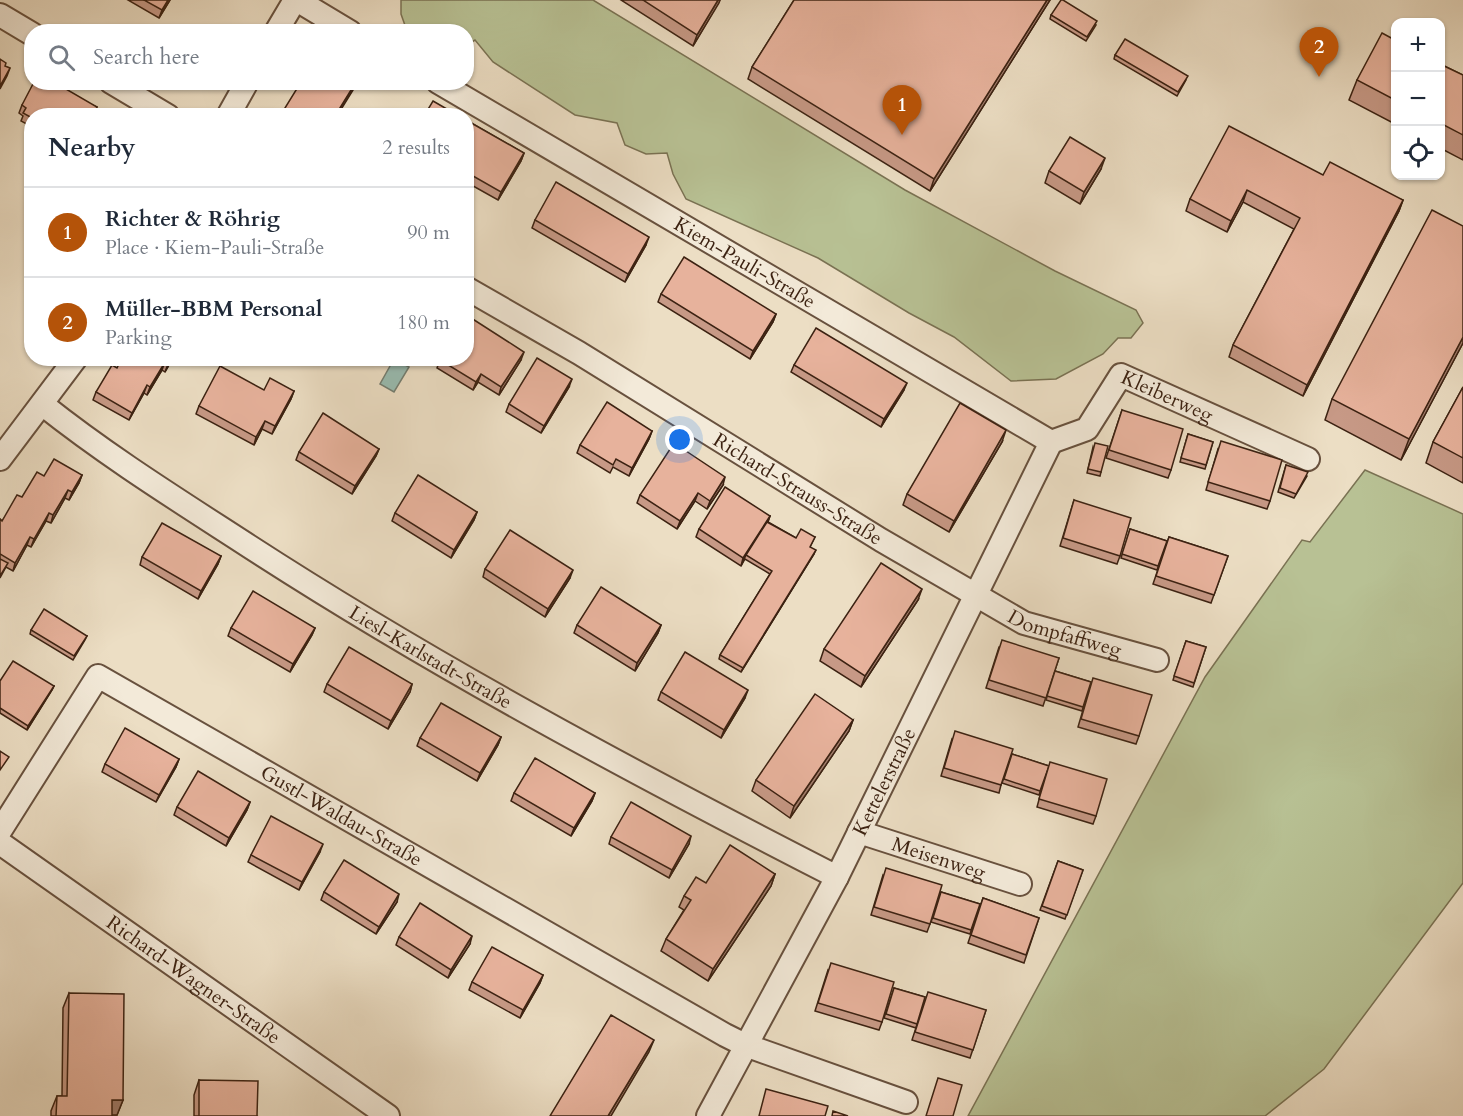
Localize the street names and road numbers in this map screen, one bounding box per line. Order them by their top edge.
street label: Kiem-Pauli-Straße [669,211,820,315]
street label: Kleiberweg [1117,364,1218,429]
street label: Richard-Strauss-Straße [708,426,887,552]
street label: Liesl-Karlstadt-Straße [344,599,517,715]
street label: Dompfaffweg [1002,603,1126,664]
street label: Kettelerstraße [846,723,922,840]
street label: Gustl-Waldau-Straße [255,759,427,873]
street label: Meisenweg [888,831,990,886]
street label: Richard-Wagner-Straße [101,909,286,1050]

